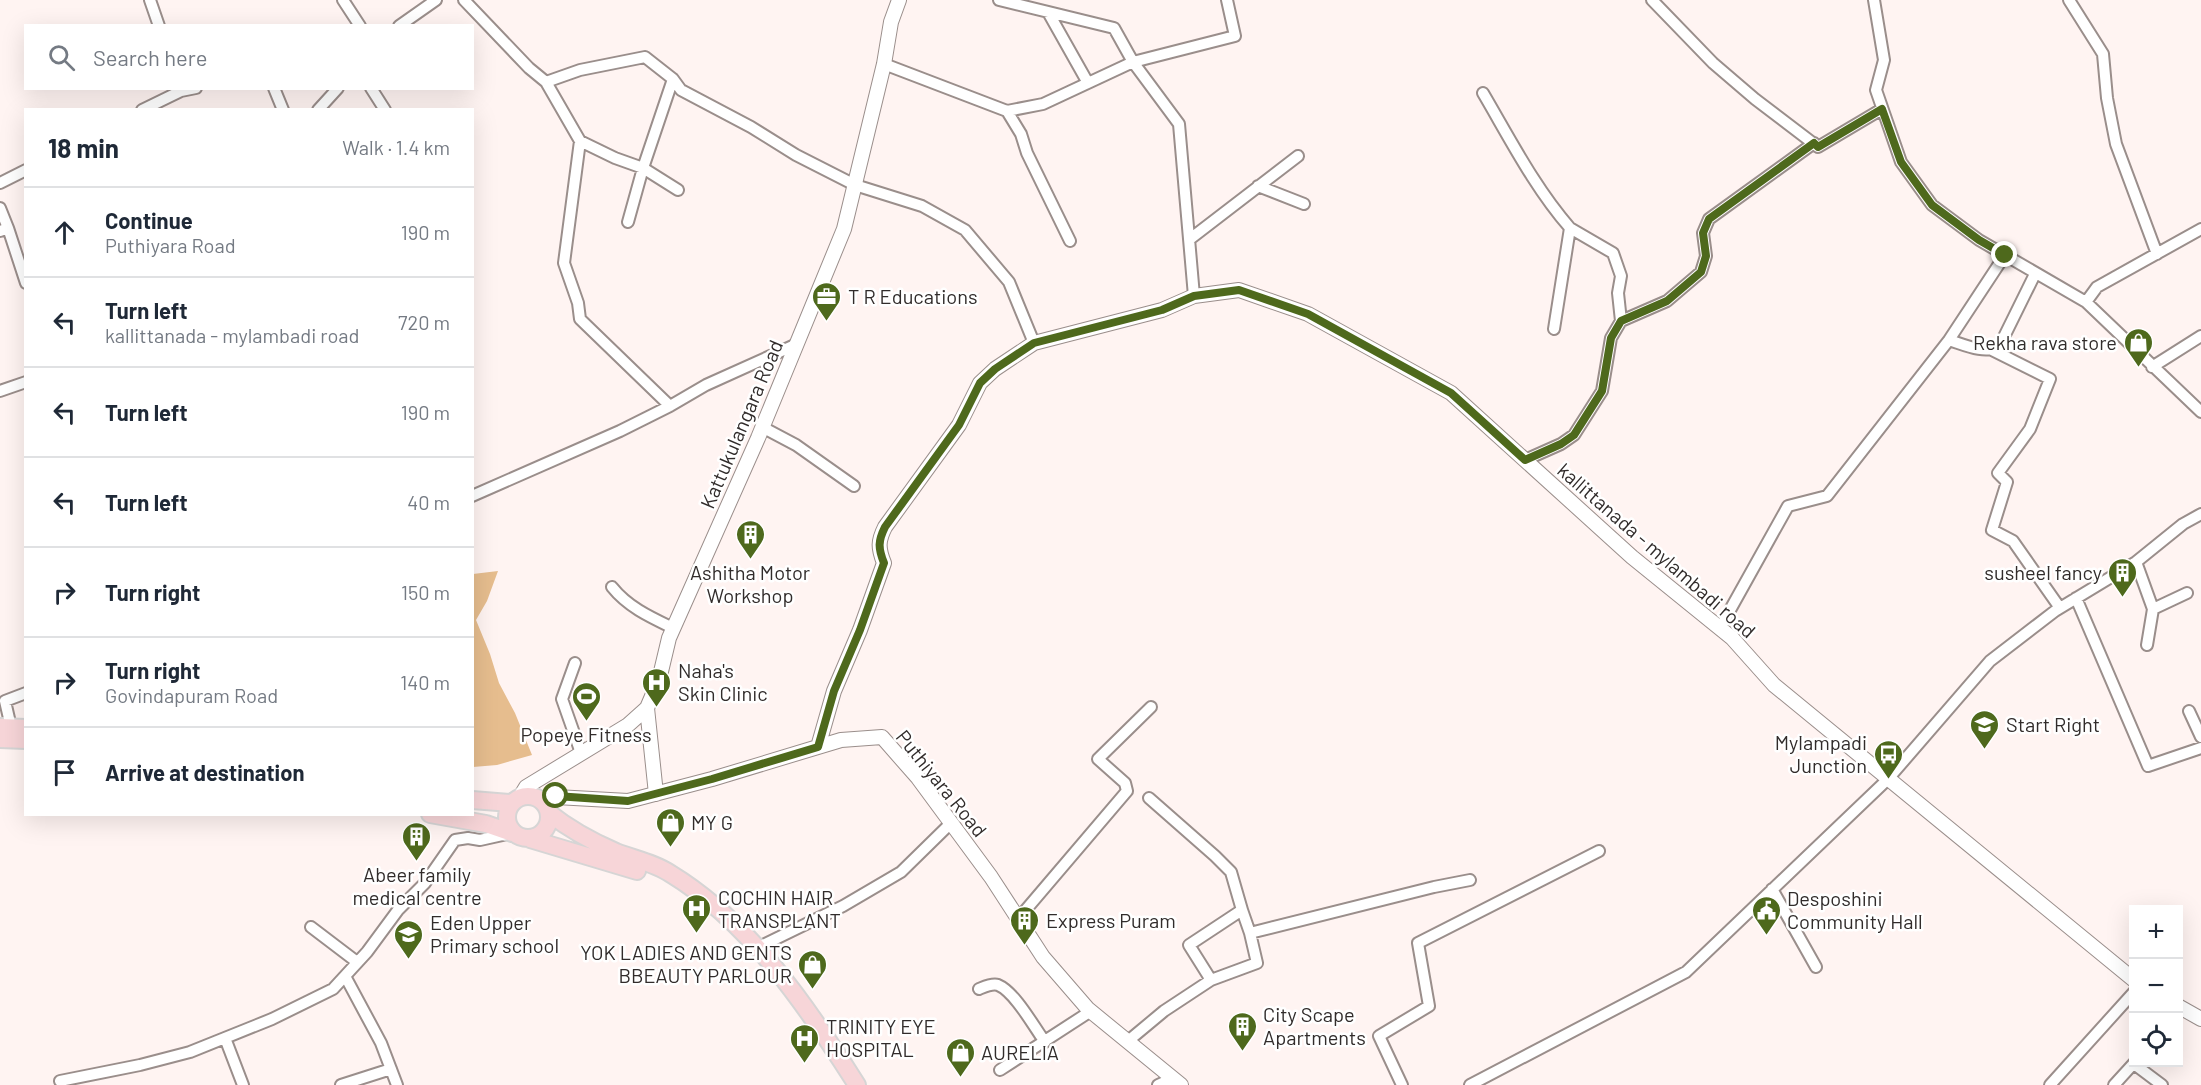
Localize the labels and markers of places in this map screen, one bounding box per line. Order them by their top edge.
office icon: T R Educations [811,280,843,322]
place label: T R Educations [848,284,978,308]
shop icon: Rekha rava store [2122,326,2154,368]
place label: Rekha rava store [1973,330,2117,354]
building icon: Ashitha Motor Workshop [734,518,766,560]
building icon: susheel fancy [2107,556,2139,598]
place label: Ashitha Motor Workshop [690,560,810,607]
place label: susheel fancy [1984,560,2102,584]
place label: Naha's Skin Clinic [678,658,768,705]
hospital icon: Naha's Skin Clinic [641,666,673,708]
sports icon: Popeye Fitness [570,680,602,722]
school or university icon: Start Right [1969,708,2001,750]
place label: Start Right [2006,712,2100,736]
place label: Popeye Fitness [520,722,652,746]
place label: Mylampadi Junction [1775,730,1867,777]
bus stop icon: Mylampadi Junction [1872,738,1904,780]
shop icon: MY G [654,806,686,848]
place label: MY G [691,810,733,834]
building icon: Abeer family medical centre [401,820,433,862]
place label: Abeer family medical centre [352,862,482,909]
place label: COCHIN HAIR TRANSPLANT [718,885,841,932]
place label: Desposhini Community Hall [1787,886,1923,933]
hospital icon: COCHIN HAIR TRANSPLANT [681,892,713,934]
public building icon: Desposhini Community Hall [1750,894,1782,936]
building icon: Express Puram [1009,904,1041,946]
place label: Express Puram [1046,908,1176,932]
place label: Eden Upper Primary school [430,910,559,957]
school or university icon: Eden Upper Primary school [393,918,425,960]
place label: YOK LADIES AND GENTS BBEAUTY PARLOUR [580,940,792,987]
shop icon: YOK LADIES AND GENTS BBEAUTY PARLOUR [797,948,829,990]
place label: City Scape Apartments [1263,1002,1366,1049]
building icon: City Scape Apartments [1226,1010,1258,1052]
place label: TRINITY EYE HOSPITAL [826,1014,935,1061]
hospital icon: TRINITY EYE HOSPITAL [789,1022,821,1064]
shop icon: AURELIA [944,1036,976,1078]
place label: AURELIA [981,1040,1059,1064]

